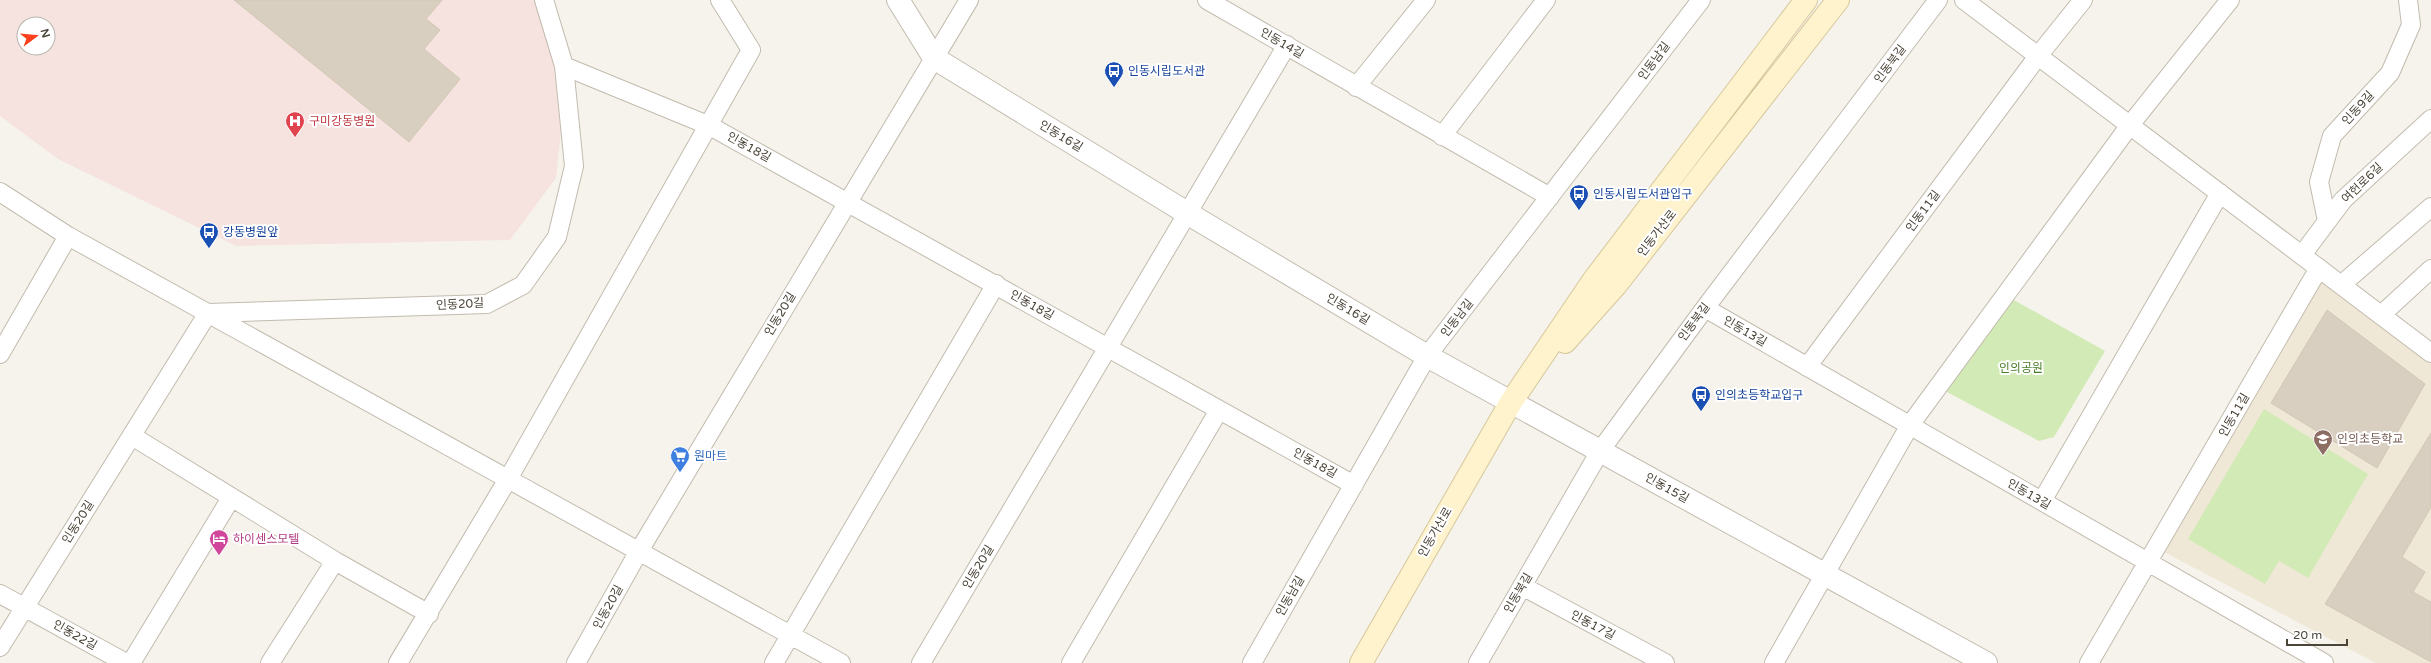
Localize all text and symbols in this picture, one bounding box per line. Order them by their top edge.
north arrow [16,16,56,56]
street label: 인동14길 [1258,25,1306,61]
text: N [38,27,53,39]
street label: 인동남길 [1635,39,1673,83]
street label: 인동북길 [1871,42,1909,86]
bus stop icon: 인동시립도서관 [1103,60,1125,88]
place label: 인동시립도서관 [1128,64,1205,78]
street label: 인동9길 [2339,88,2377,128]
hospital icon: 구미강동병원 [284,110,306,138]
place label: 구미강동병원 [309,114,375,128]
street label: 인동16길 [1037,118,1085,154]
street label: 인동18길 [725,129,773,165]
street label: 여헌로6길 [2339,160,2385,206]
bus stop icon: 인동시립도서관입구 [1568,183,1590,211]
place label: 인동시립도서관입구 [1593,187,1692,201]
street label: 인동11길 [1903,188,1943,234]
street label: 인동가산로 [1634,207,1680,259]
bus stop icon: 강동병원앞 [198,221,220,249]
place label: 강동병원앞 [223,225,278,239]
street label: 인동18길 [1008,287,1056,323]
street label: 인동20길 [762,290,798,338]
street label: 인동16길 [1324,291,1372,327]
street label: 인동20길 [436,296,484,312]
street label: 인동남길 [1438,296,1476,340]
street label: 인동북길 [1675,300,1713,344]
street label: 인동13길 [1721,313,1769,349]
park label: 인의공원 [1999,361,2043,375]
bus stop icon: 인의초등학교입구 [1690,384,1712,412]
place label: 인의초등학교입구 [1715,388,1803,402]
street label: 인동11길 [2216,391,2252,439]
school or university icon: 인의초등학교 [2312,428,2334,456]
place label: 인의초등학교 [2337,432,2403,446]
supermarket icon: 원마트 [669,445,691,473]
street label: 인동18길 [1291,445,1339,481]
place label: 원마트 [694,449,727,463]
street label: 인동15길 [1643,470,1691,506]
street label: 인동13길 [2005,476,2053,512]
street label: 인동20길 [59,498,97,546]
street label: 인동가산로 [1415,505,1455,559]
hotel icon: 하이센스모텔 [208,528,230,556]
place label: 하이센스모텔 [233,532,299,546]
street label: 인동20길 [960,543,996,591]
street label: 인동북길 [1501,570,1535,616]
street label: 인동남길 [1273,573,1307,619]
street label: 인동20길 [590,583,626,631]
street label: 인동17길 [1568,608,1618,642]
street label: 인동22길 [51,617,99,653]
scale bar [2287,621,2347,647]
text: 20 m [2293,628,2322,642]

